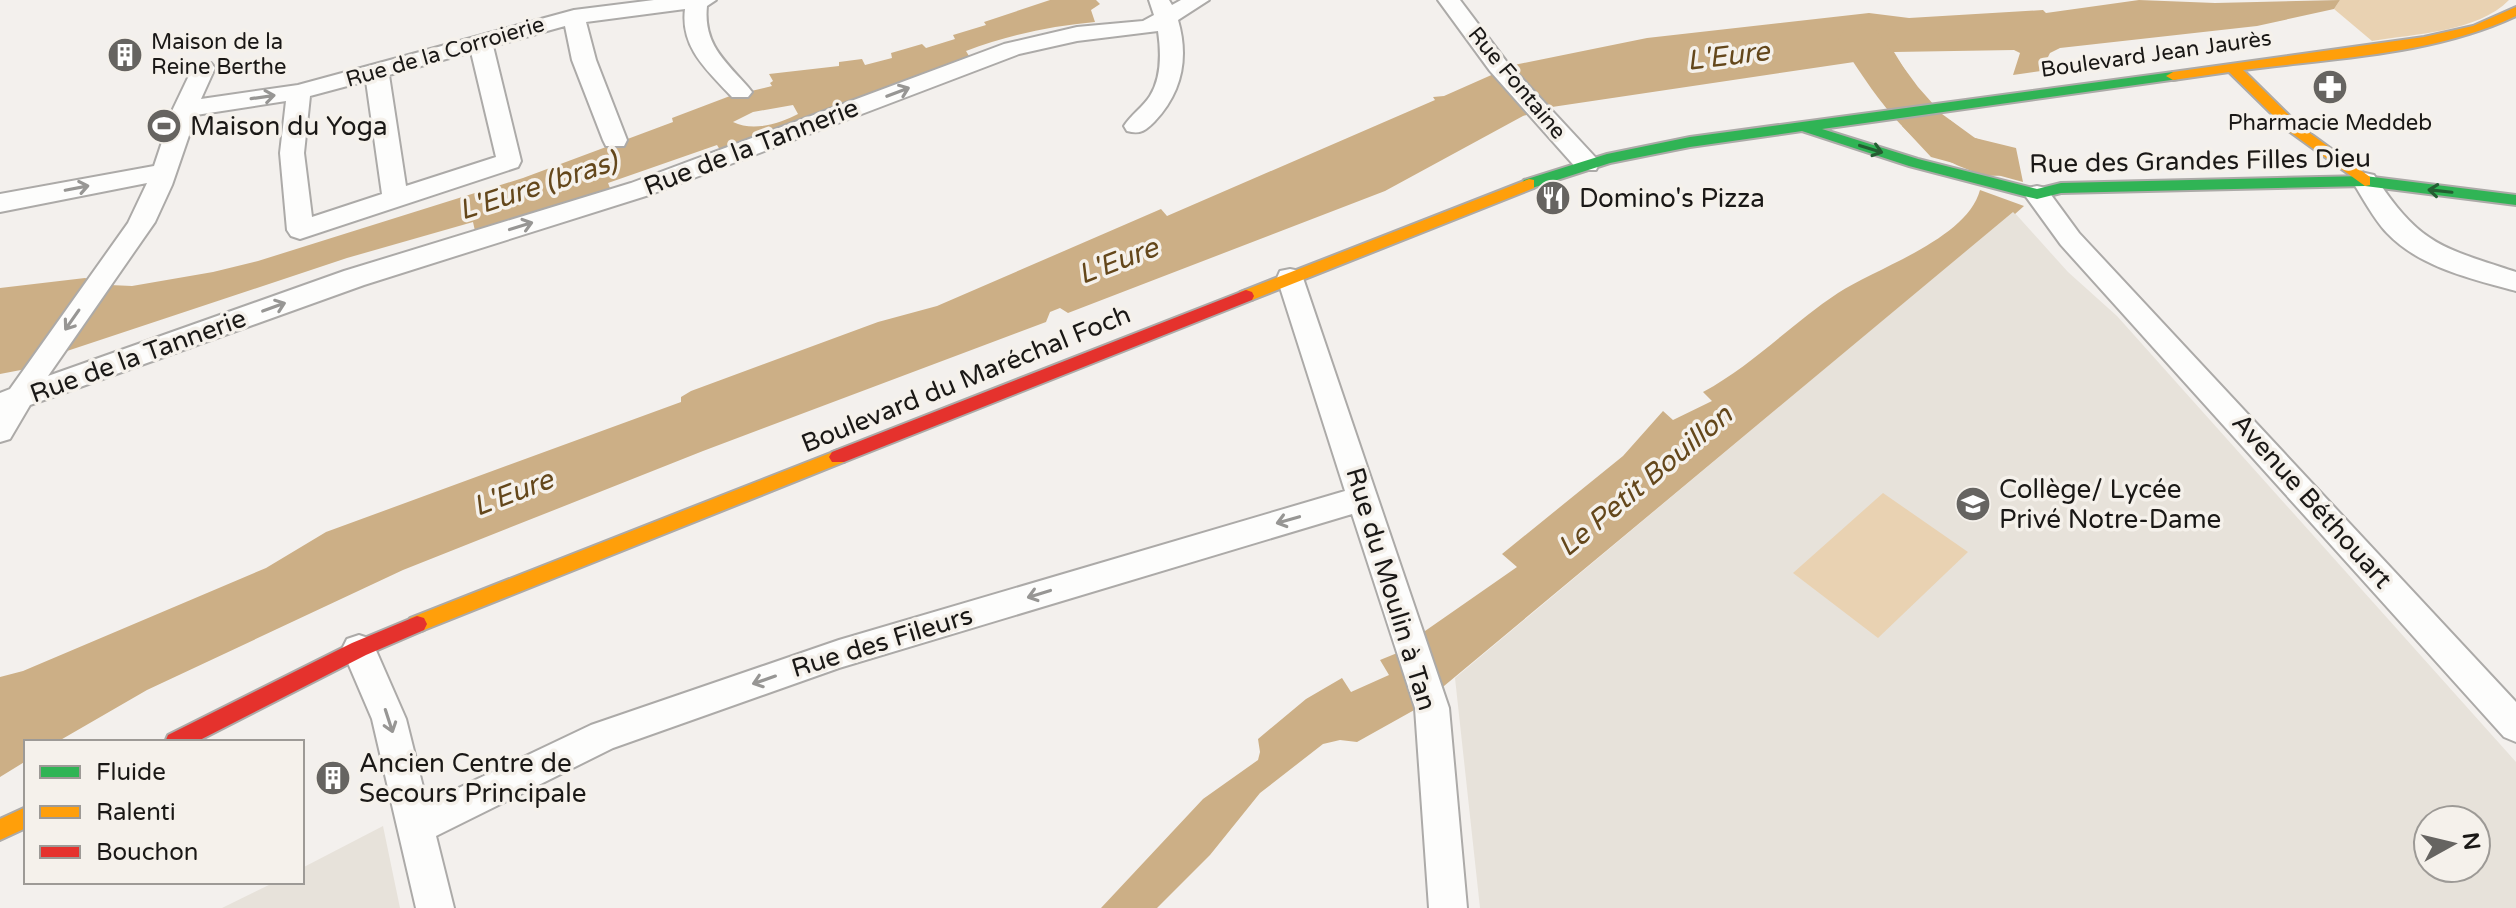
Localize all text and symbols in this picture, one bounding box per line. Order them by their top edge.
street label: Rue de la Corroierie [343,11,547,93]
street label: Rue Fontaine [1463,22,1571,144]
street label: Boulevard Jean Jaurès [2039,25,2273,83]
place label: Maison de la Reine Berthe [151,29,286,80]
water label: L'Eure [1685,34,1773,78]
building icon: Maison de la Reine Berthe [106,36,144,74]
pharmacy icon: Pharmacie Meddeb [2311,68,2349,106]
one-way arrow [885,84,910,98]
one-way arrow [249,89,275,104]
street label: Rue de la Tannerie [639,92,863,202]
sports icon: Maison du Yoga [145,107,183,145]
place label: Pharmacie Meddeb [2228,110,2432,136]
place label: Maison du Yoga [190,111,388,142]
one-way arrow [1858,143,1883,157]
street label: Rue des Grandes Filles Dieu [2029,143,2371,179]
water label: L'Eure (bras) [454,144,624,228]
restaurant icon: Domino's Pizza [1534,179,1572,217]
one-way arrow [63,180,89,195]
place label: Domino's Pizza [1579,183,1765,214]
one-way arrow [2427,184,2454,199]
one-way arrow [508,218,534,233]
water label: L'Eure [1073,229,1165,292]
one-way arrow [261,299,286,313]
street label: Boulevard du Maréchal Foch [797,299,1135,459]
street label: Rue de la Tannerie [26,303,250,409]
one-way arrow [64,308,80,330]
water label: Le Petit Bouillon [1551,397,1740,564]
street label: Avenue Béthouart [2225,407,2399,595]
water label: L'Eure [468,461,560,524]
street label: Rue du Moulin à Tan [1339,464,1443,714]
place label: Collège/ Lycée Privé Notre-Dame [1999,474,2221,535]
school or university icon: Collège/ Lycée Privé Notre-Dame [1954,485,1992,523]
one-way arrow [1276,513,1302,528]
one-way arrow [1027,587,1053,602]
street label: Rue des Fileurs [788,600,976,684]
one-way arrow [752,673,777,688]
one-way arrow [382,709,397,734]
legend [24,740,304,884]
place label: Ancien Centre de Secours Principale [359,748,586,809]
text: Fluide [96,758,166,787]
building icon: Ancien Centre de Secours Principale [314,759,352,797]
text: Ralenti [96,798,176,827]
north arrow [2412,804,2492,884]
text: N [2457,831,2485,852]
text: Bouchon [96,838,198,867]

